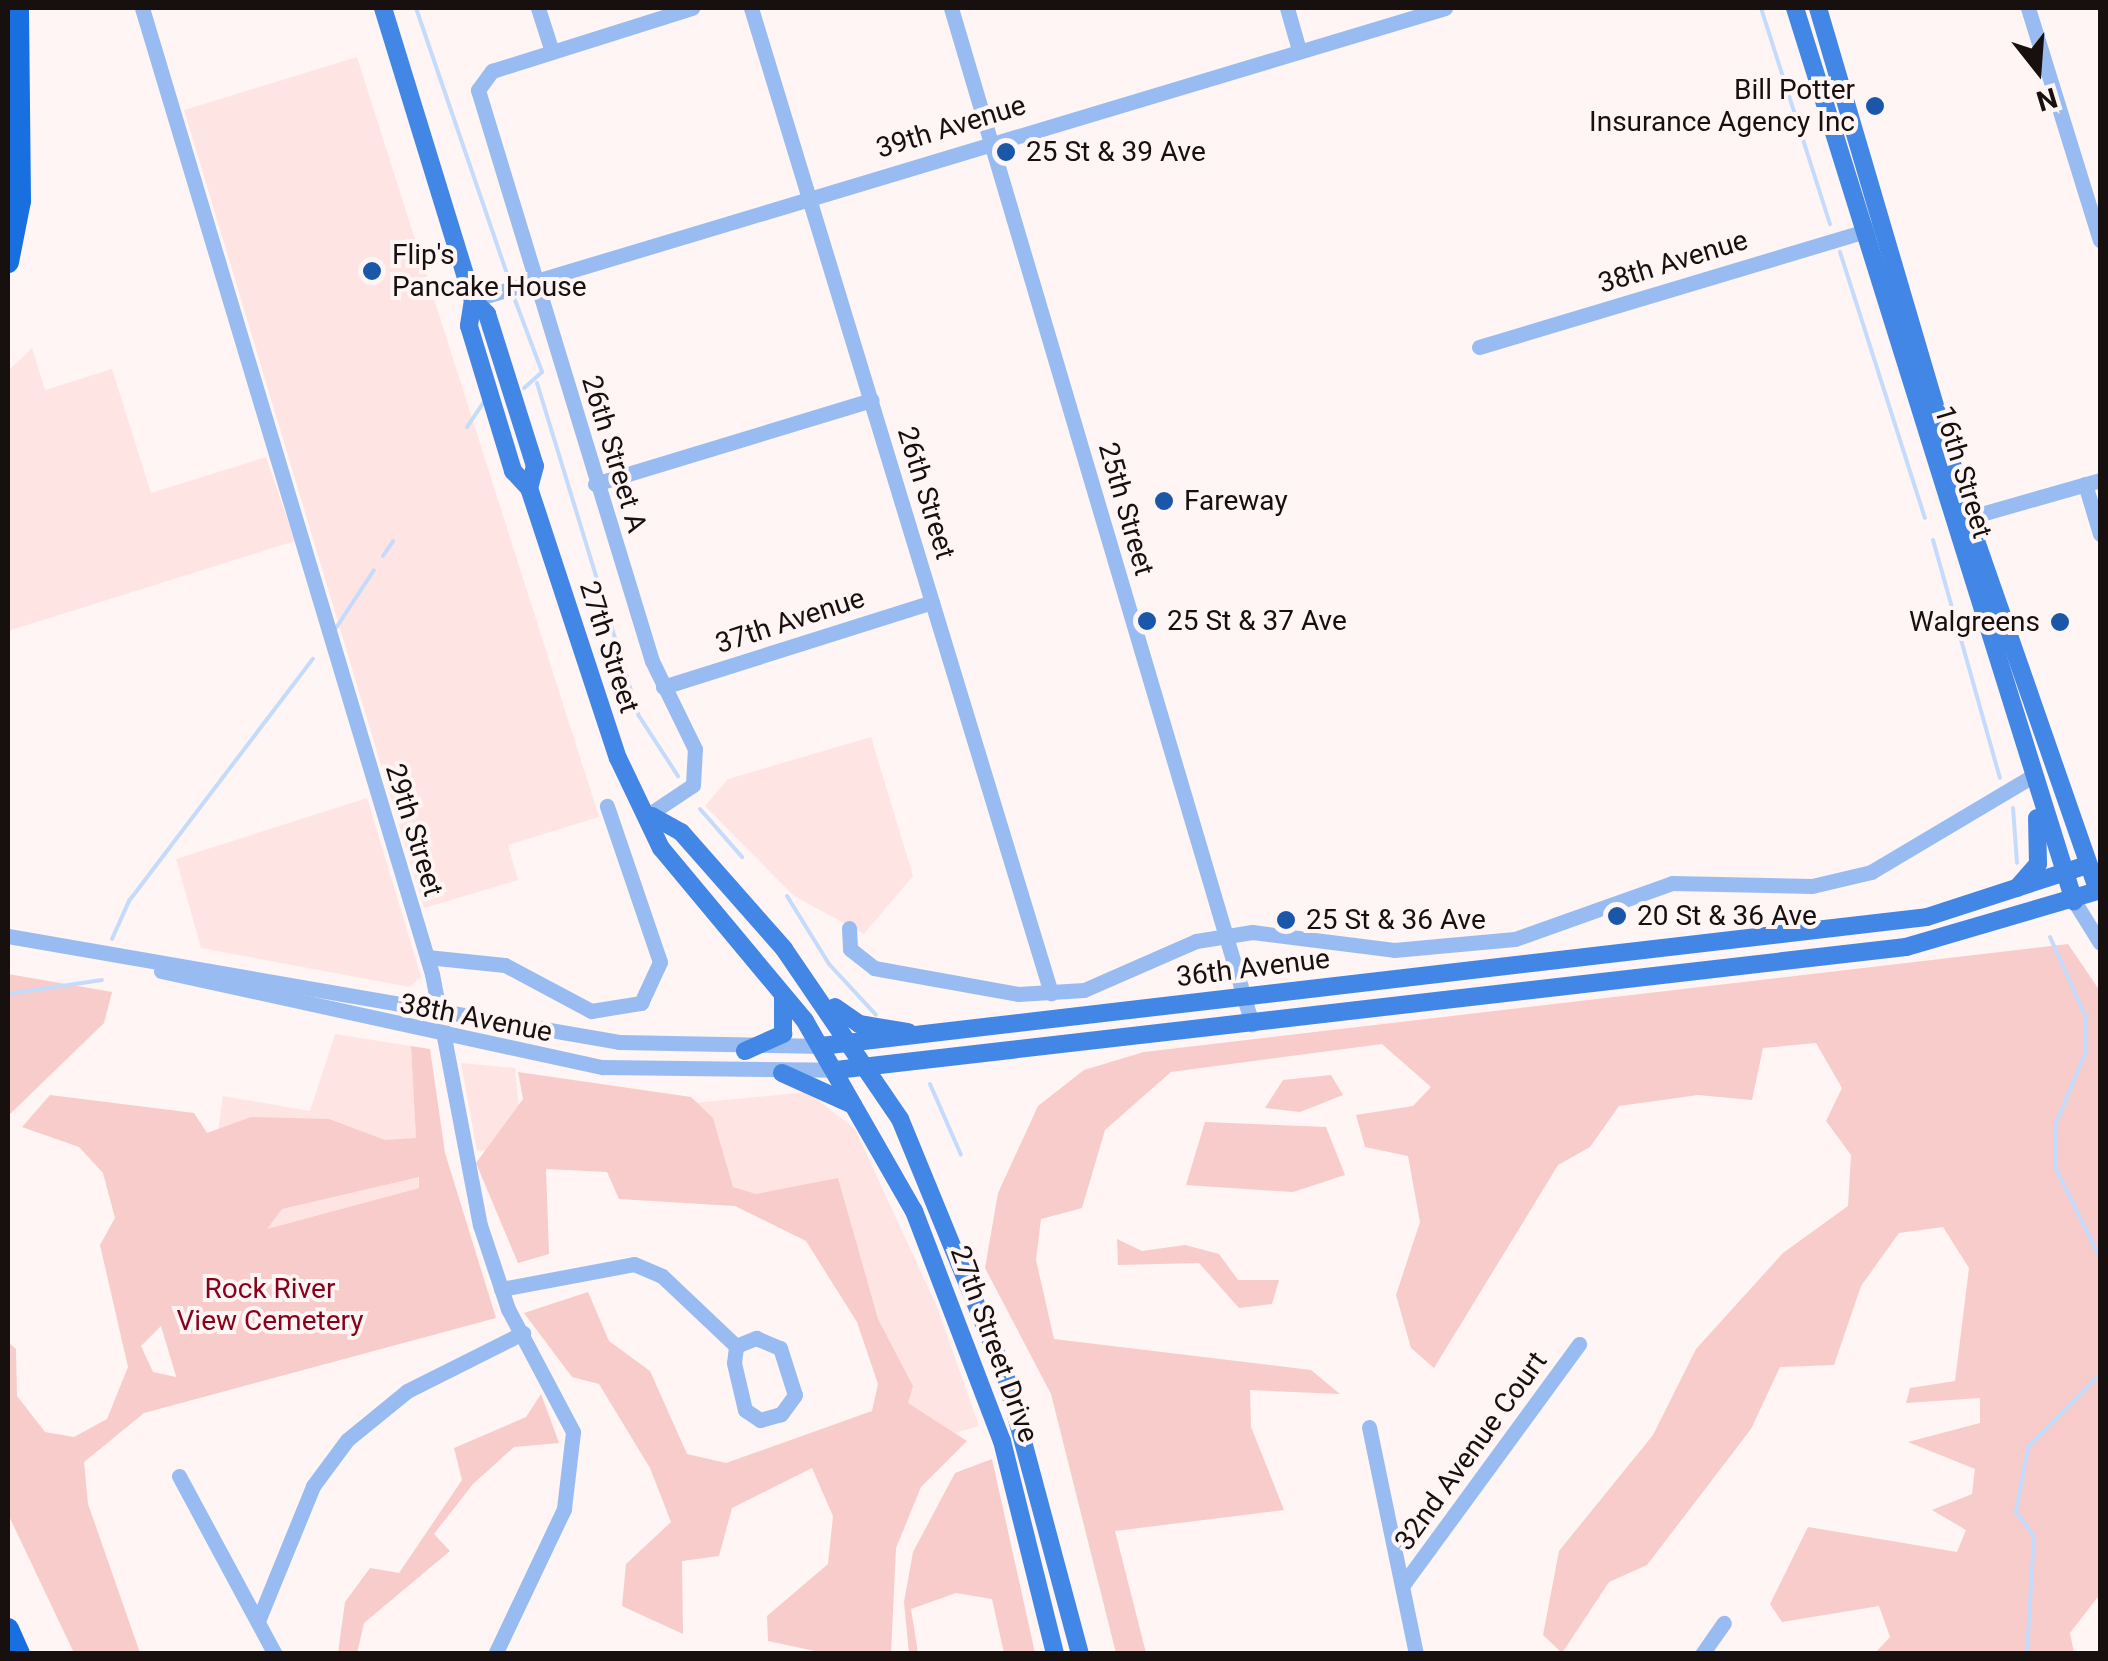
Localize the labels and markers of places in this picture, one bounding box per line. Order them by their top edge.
place label: Bill Potter Insurance Agency Inc [1589,73,1855,139]
marker: Bill Potter Insurance Agency Inc [1864,95,1886,117]
place label: 25 St & 39 Ave [1026,135,1206,169]
marker: 25 St & 39 Ave [995,141,1017,163]
place label: Flip's Pancake House [392,238,586,304]
marker: Flip's Pancake House [361,260,383,282]
place label: Fareway [1184,484,1288,518]
marker: Fareway [1153,490,1175,512]
place label: 25 St & 37 Ave [1167,604,1347,638]
place label: Walgreens [1909,605,2040,639]
marker: 25 St & 37 Ave [1136,610,1158,632]
marker: Walgreens [2049,611,2071,633]
place label: 20 St & 36 Ave [1637,899,1817,933]
place label: 25 St & 36 Ave [1306,903,1486,937]
marker: 20 St & 36 Ave [1606,905,1628,927]
marker: 25 St & 36 Ave [1275,909,1297,931]

